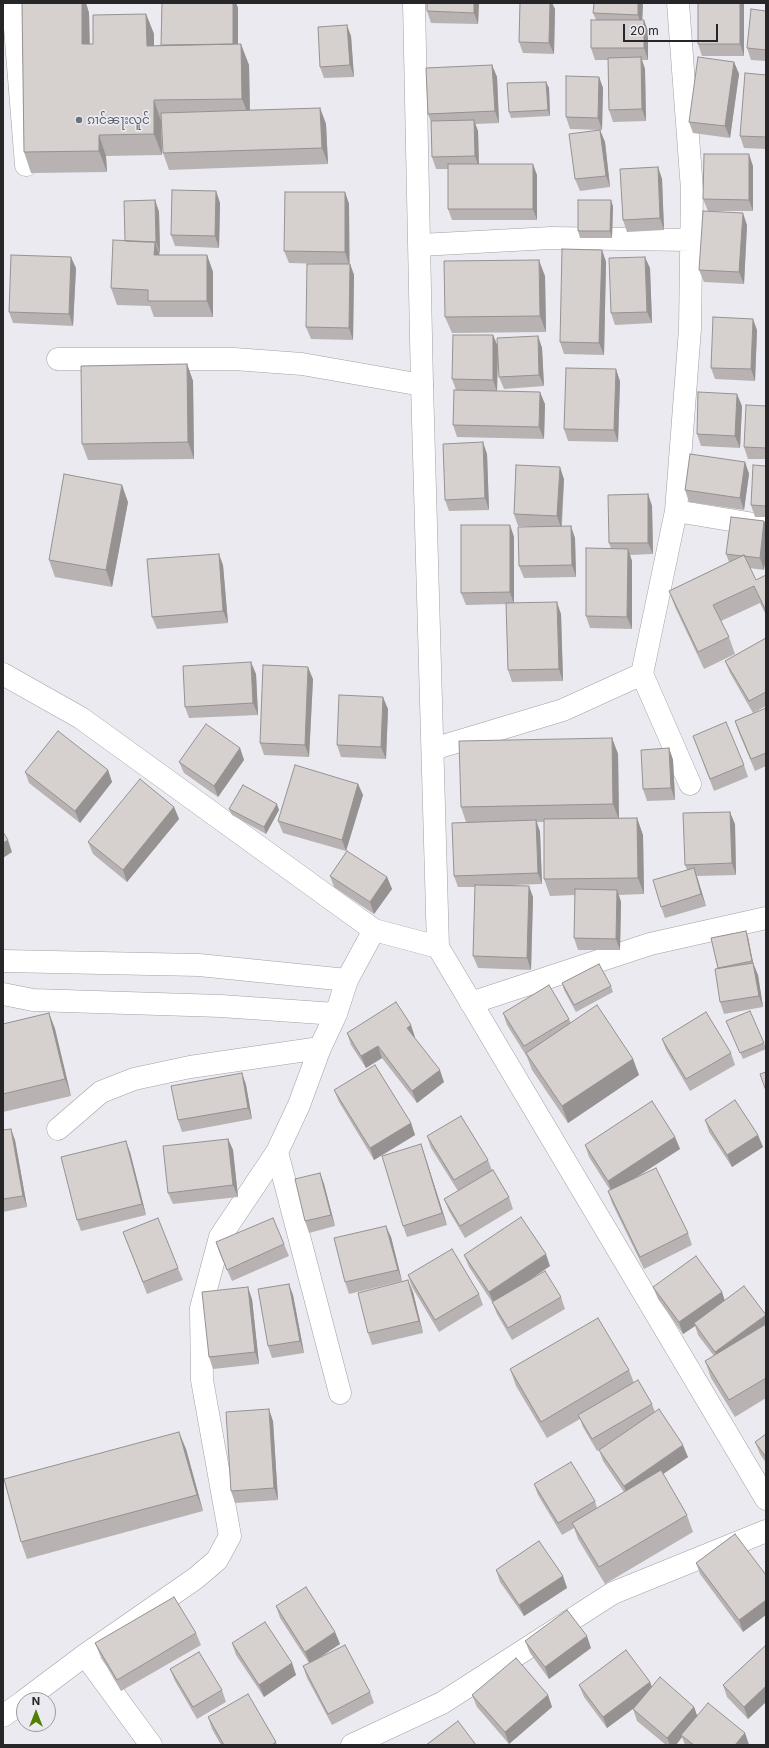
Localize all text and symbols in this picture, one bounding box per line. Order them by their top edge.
scale bar [625,16,720,42]
text: 20 m [630,23,659,38]
place label: ၵၢင်ၼႃးလူင် [87,113,150,127]
marker: ၵၢင်ၼႃးလူင် [74,115,84,125]
north arrow [16,1692,56,1732]
text: N [32,1694,40,1708]

